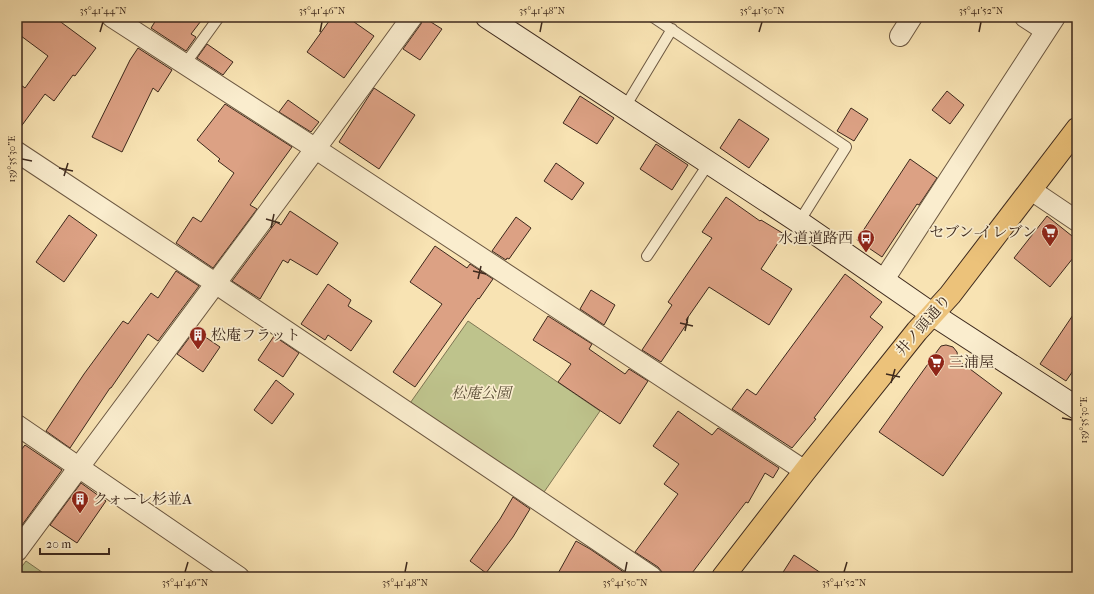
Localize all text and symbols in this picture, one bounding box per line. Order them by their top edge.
text: 35°41'44"N [79,5,127,17]
text: 35°41'46"N [299,5,346,17]
text: 35°41'48"N [519,5,565,17]
text: 35°41'50"N [740,5,785,17]
text: 35°41'52"N [959,5,1004,17]
text: 139°35'30"E [6,136,18,182]
supermarket icon: セブン-イレブン [1040,222,1060,247]
place label: セブン-イレブン [929,223,1037,241]
bus stop icon: 水道道路西 [856,228,876,253]
place label: 水道道路西 [778,229,853,247]
street label: 井ノ頭通り [892,291,954,359]
building icon: 松庵フラット [188,325,208,350]
place label: 松庵フラット [211,326,301,344]
supermarket icon: 三浦屋 [926,352,946,377]
place label: 三浦屋 [949,353,994,371]
park label: 松庵公園 [451,384,514,402]
text: 139°35'30"E [1078,397,1090,443]
building icon: クォーレ杉並A [70,489,90,514]
place label: クォーレ杉並A [93,490,192,508]
scale bar [40,530,109,556]
text: 20 m [46,537,71,551]
text: 35°41'46"N [162,577,209,589]
text: 35°41'48"N [382,577,428,589]
text: 35°41'50"N [603,577,648,589]
text: 35°41'52"N [822,577,867,589]

